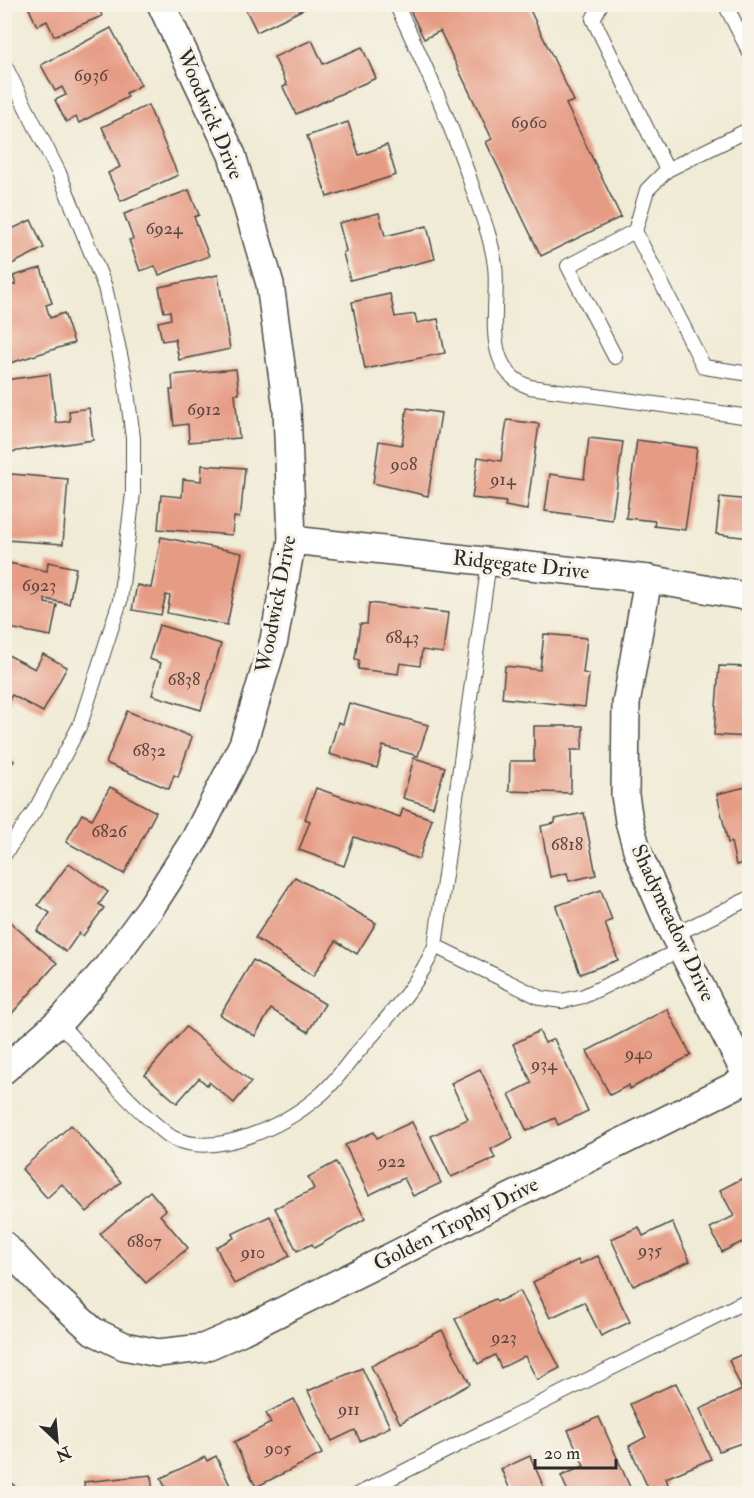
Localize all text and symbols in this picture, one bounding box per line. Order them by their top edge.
street label: Woodwick Drive [170,44,250,184]
house number: 6936 [74,64,109,87]
house number: 6960 [511,111,547,134]
house number: 6924 [145,217,184,240]
house number: 6912 [187,398,221,421]
house number: 908 [389,453,417,476]
house number: 914 [488,468,517,491]
street label: Woodwick Drive [249,533,303,676]
street label: Ridgegate Drive [451,544,591,586]
house number: 6923 [22,574,56,597]
house number: 6843 [385,626,419,649]
house number: 6838 [168,668,200,691]
house number: 6832 [132,739,166,762]
house number: 6826 [91,820,128,843]
house number: 6818 [551,833,583,856]
street label: Shadymeadow Drive [625,840,721,1006]
house number: 940 [623,1042,653,1065]
house number: 934 [529,1053,558,1076]
house number: 922 [376,1150,406,1173]
street label: Golden Trophy Drive [369,1171,543,1277]
house number: 6807 [126,1230,162,1253]
house number: 935 [636,1239,662,1262]
house number: 910 [239,1241,265,1264]
house number: 923 [489,1326,517,1349]
house number: 911 [336,1398,360,1421]
north arrow [27,1411,87,1471]
scale bar [535,1432,616,1470]
house number: 905 [263,1437,291,1460]
text: N [52,1441,75,1466]
text: 20 m [544,1442,580,1465]

